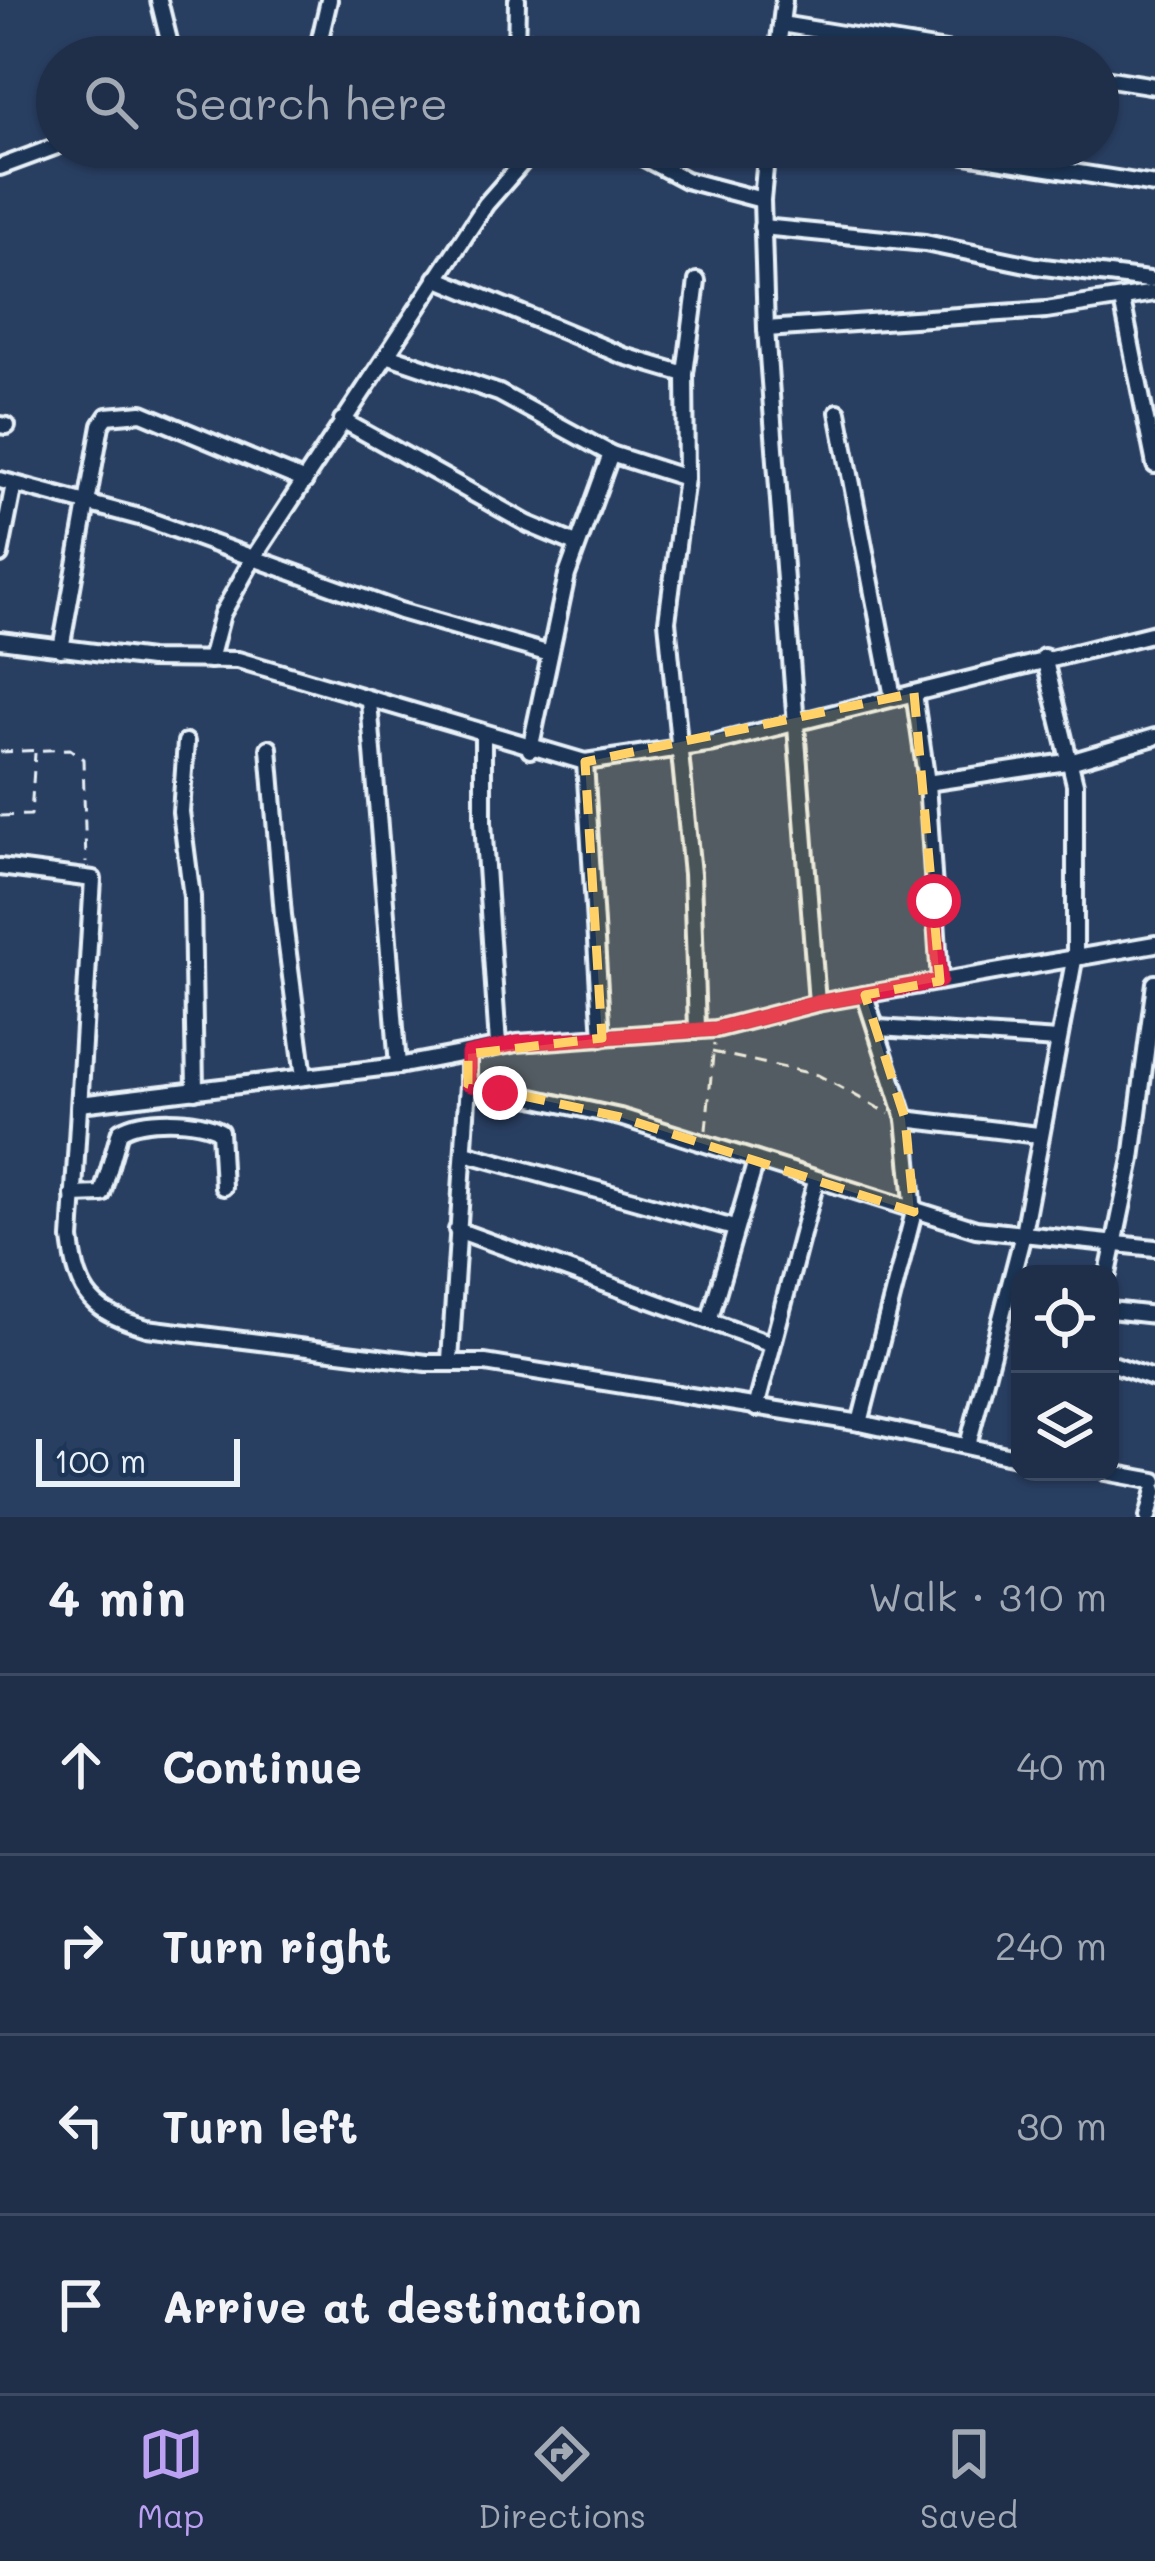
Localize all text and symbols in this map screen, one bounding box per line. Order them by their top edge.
search box [36,36,1119,168]
icon: search [78,69,144,135]
text: Search here [174,73,448,131]
route start [907,874,961,928]
route end [473,1066,527,1120]
map controls [1011,1265,1119,1481]
button: locate [1011,1265,1119,1373]
button: layers [1011,1373,1119,1481]
scale bar [36,1433,240,1486]
text: 100 m [54,1438,146,1481]
text: 4 min [48,1562,186,1629]
text: Walk · 310 m [868,1570,1107,1621]
icon: ahead [48,1732,114,1798]
text: Continue [162,1736,362,1794]
text: 40 m [1016,1739,1107,1790]
icon: right [48,1912,114,1978]
text: Turn right [162,1916,391,1974]
text: 240 m [995,1919,1107,1970]
icon: left [48,2092,114,2158]
text: Turn left [162,2096,358,2154]
text: 30 m [1017,2099,1107,2150]
icon: arrive [48,2272,114,2338]
text: Arrive at destination [162,2276,642,2334]
tab: Map [137,2421,204,2536]
tab: Directions [478,2421,646,2536]
tab: Saved [920,2421,1018,2536]

